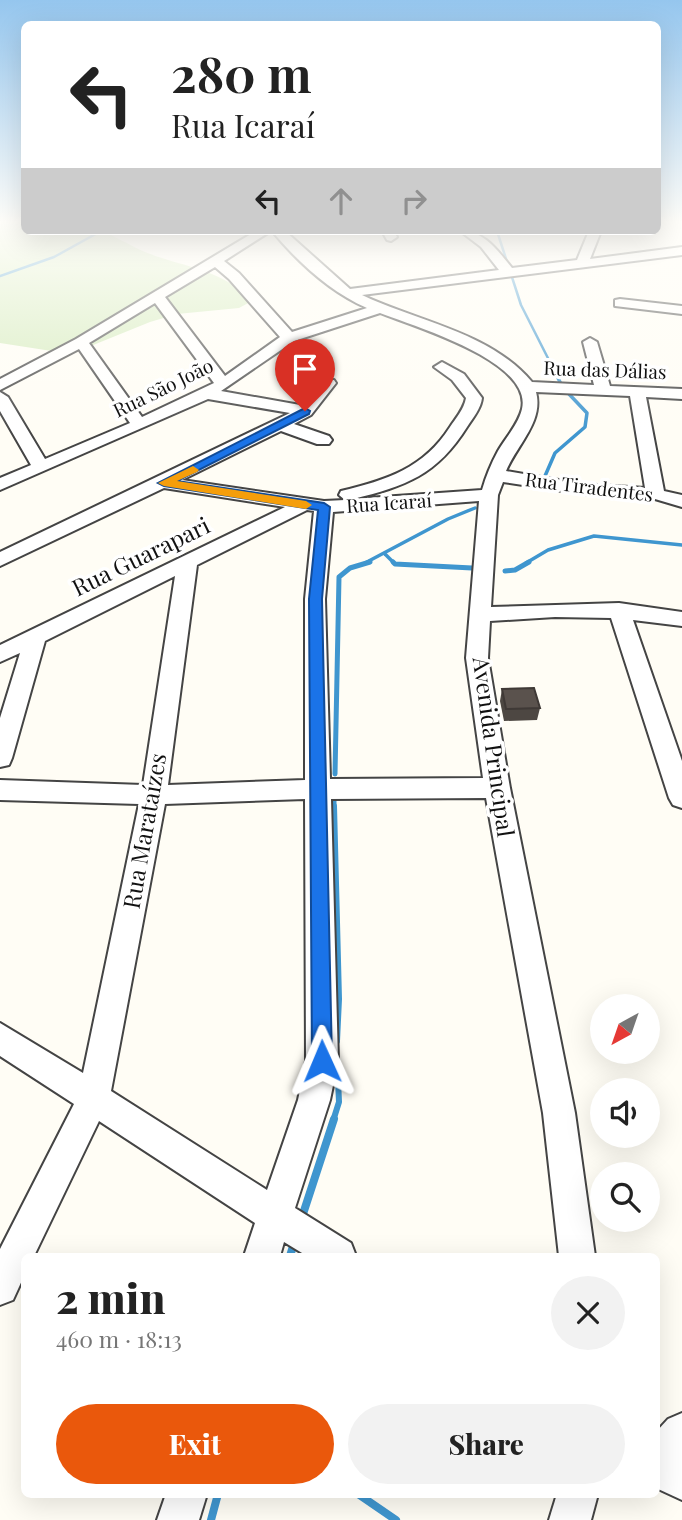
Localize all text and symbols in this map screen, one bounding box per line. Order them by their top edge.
text: 280 m [171,40,311,105]
icon: left [56,49,147,140]
text: Rua Icaraí [171,103,315,146]
icon: left [249,182,287,220]
icon: ahead [322,182,360,220]
icon: right [395,182,433,220]
pin [275,339,335,411]
icon: arrive [286,350,324,388]
street label: Rua São João [108,352,217,423]
street label: Rua das Dálias [543,354,667,384]
street label: Rua Tiradentes [524,465,655,507]
street label: Rua Icaraí [345,486,433,518]
street label: Rua Guarapari [66,509,215,602]
street label: Avenida Principal [466,654,523,839]
street label: Rua Marataízes [115,751,172,911]
north arrow [590,994,660,1064]
map controls [590,994,660,1232]
position arrow [285,1024,359,1098]
button: sound [590,1078,660,1148]
button: search [590,1162,660,1232]
text: 2 min [56,1269,165,1325]
button: close [551,1276,625,1350]
text: 460 m · 18:13 [56,1323,182,1354]
button: Exit [56,1404,334,1484]
button: Share [348,1404,625,1484]

